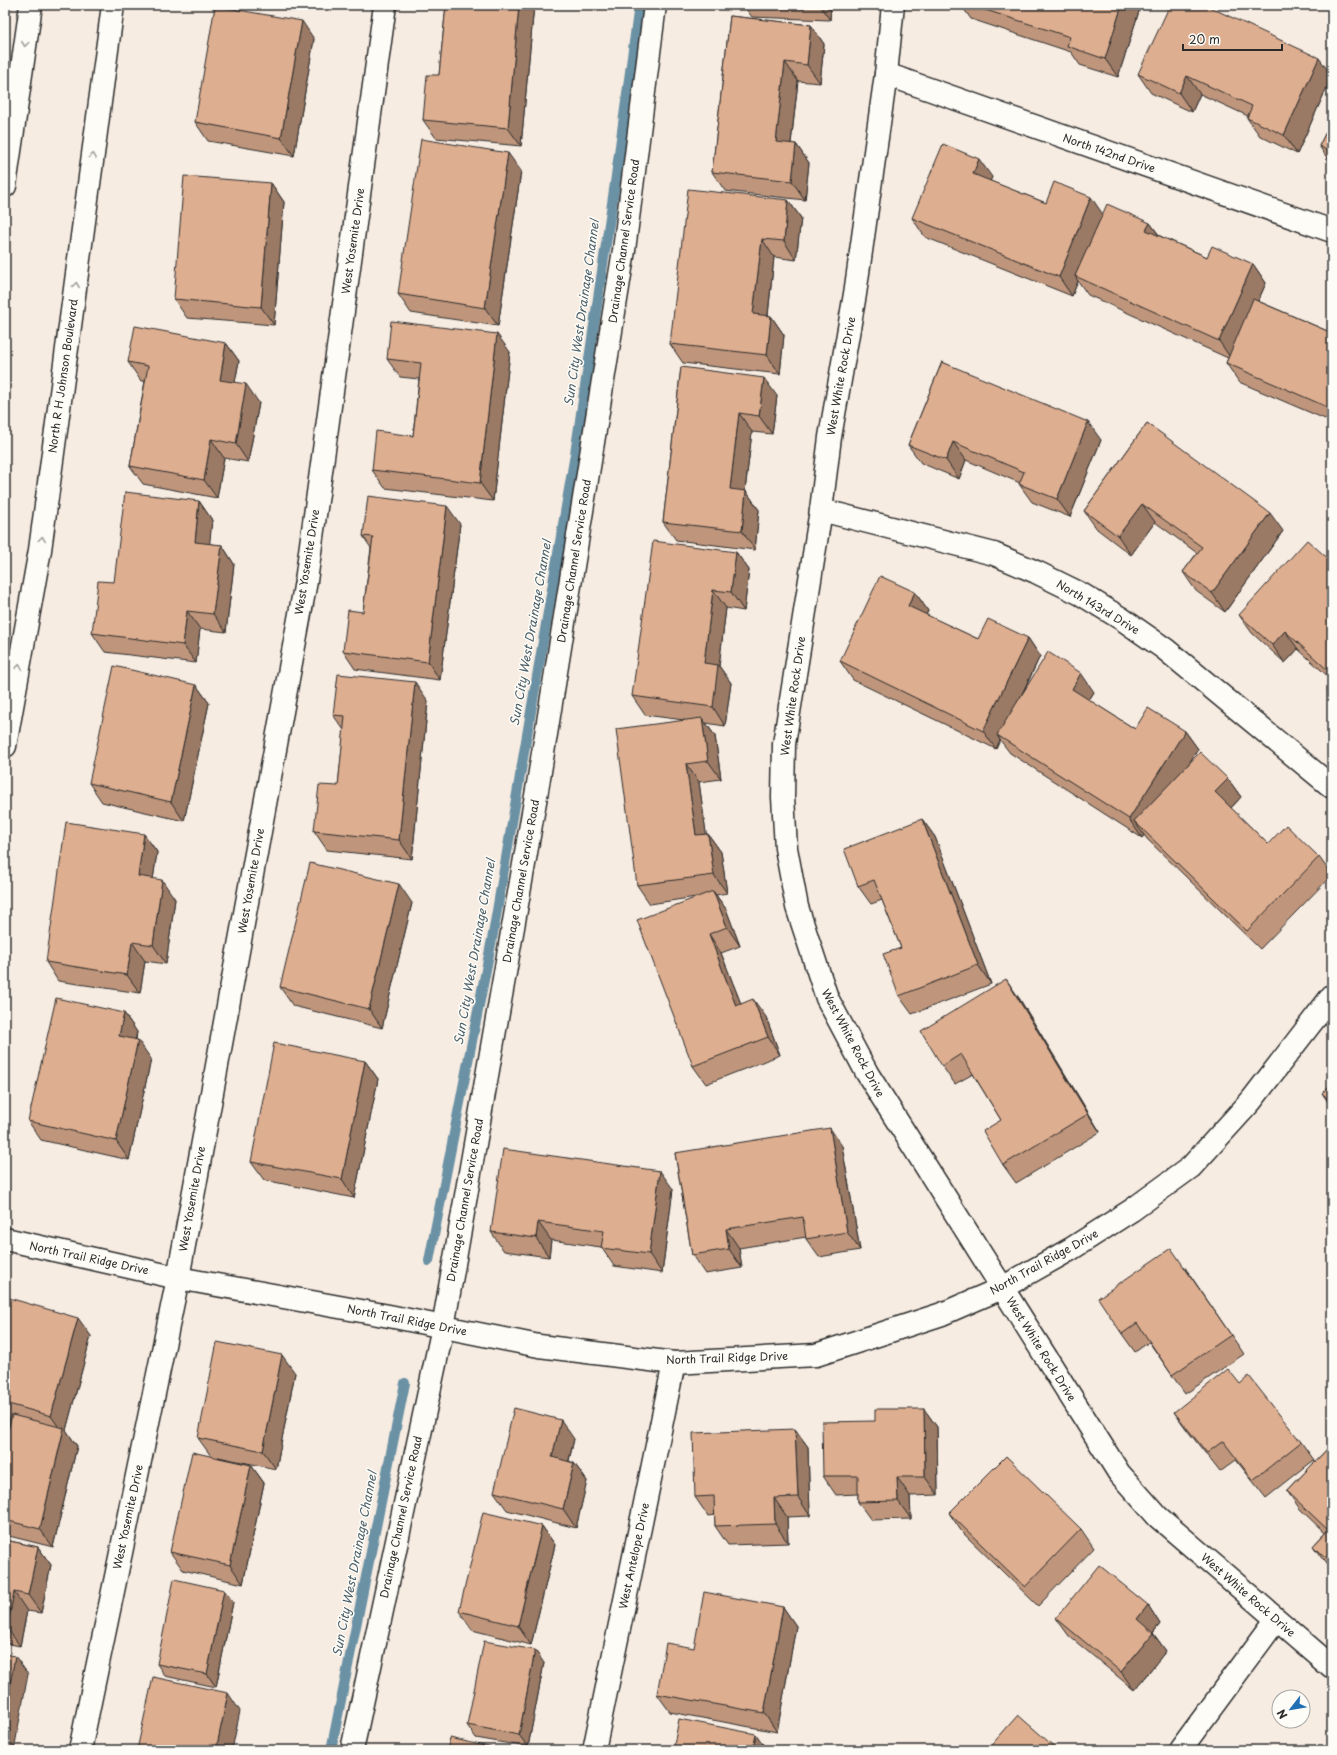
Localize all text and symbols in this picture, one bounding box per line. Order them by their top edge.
scale bar [1183,26,1282,52]
text: 20 m [1189,30,1220,48]
one-way arrow [21,41,30,47]
street label: North 142nd Drive [1061,129,1158,176]
one-way arrow [88,153,97,159]
street label: Drainage Channel Service Road [604,158,643,324]
street label: West Yosemite Drive [337,187,368,295]
water label: Sun City West Drainage Channel [559,217,603,407]
one-way arrow [71,282,80,288]
street label: North R H Johnson Boulevard [43,298,82,454]
street label: West White Rock Drive [822,315,859,437]
street label: Drainage Channel Service Road [552,478,595,644]
street label: West Yosemite Drive [290,508,323,616]
one-way arrow [37,536,46,542]
water label: Sun City West Drainage Channel [505,537,556,727]
street label: North 143rd Drive [1053,575,1143,638]
street label: West White Rock Drive [776,635,809,757]
one-way arrow [15,664,23,670]
street label: Drainage Channel Service Road [498,798,543,964]
street label: West Yosemite Drive [233,827,268,935]
water label: Sun City West Drainage Channel [449,856,500,1046]
street label: West White Rock Drive [818,986,889,1100]
street label: Drainage Channel Service Road [442,1117,487,1283]
street label: West Yosemite Drive [174,1145,209,1253]
street label: North Trail Ridge Drive [986,1225,1101,1299]
street label: North Trail Ridge Drive [28,1237,151,1279]
street label: West White Rock Drive [1002,1293,1081,1404]
street label: North Trail Ridge Drive [346,1300,469,1339]
street label: North Trail Ridge Drive [666,1347,788,1368]
street label: Drainage Channel Service Road [375,1434,426,1600]
street label: West Yosemite Drive [108,1463,147,1571]
water label: Sun City West Drainage Channel [327,1468,381,1658]
street label: West Antelope Drive [614,1501,653,1611]
street label: West White Rock Drive [1197,1549,1299,1641]
north arrow [1271,1689,1311,1729]
text: N [1272,1706,1292,1723]

